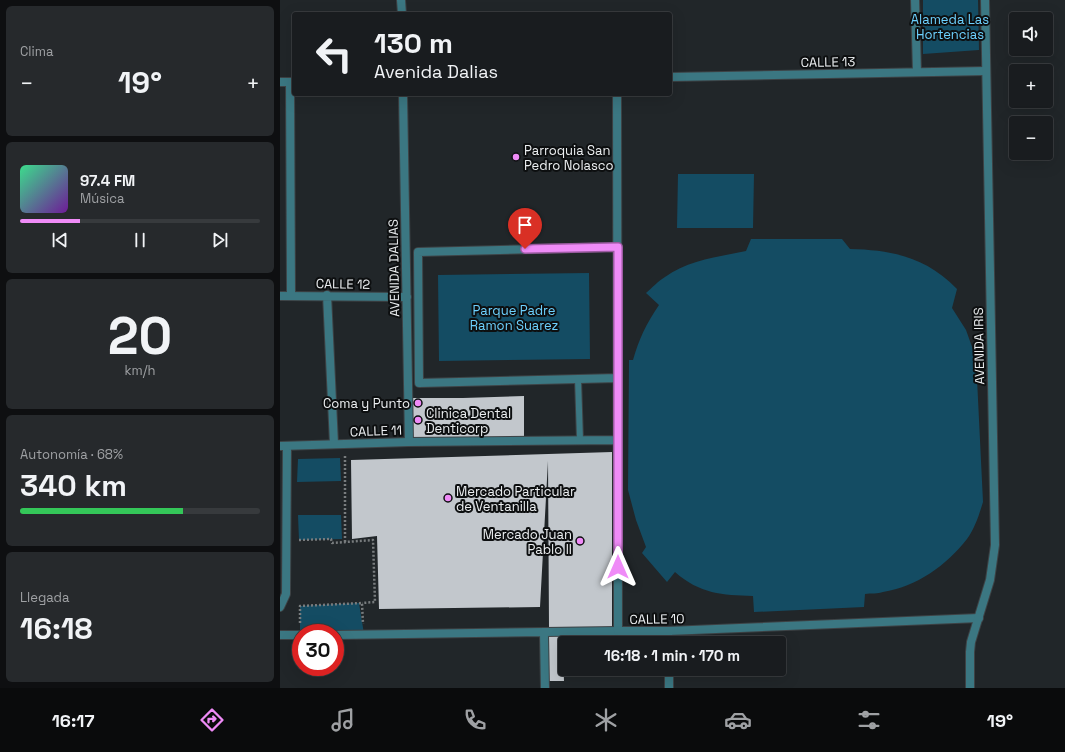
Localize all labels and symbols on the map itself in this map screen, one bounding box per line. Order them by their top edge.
park label: Alameda Las Hortencias [911,11,989,43]
street label: CALLE 13 [801,53,856,71]
place label: Parroquia San Pedro Nolasco [524,142,614,174]
marker: Parroquia San Pedro Nolasco [511,152,521,162]
pin [508,208,542,249]
street label: AVENIDA DALIAS [385,219,403,317]
street label: CALLE 12 [316,275,371,293]
park label: Parque Padre Ramon Suarez [470,302,558,334]
street label: AVENIDA IRIS [970,307,988,385]
place label: Coma y Punto [323,395,410,412]
marker: Coma y Punto [413,398,423,408]
place label: Clinica Dental Denticorp [426,405,511,437]
marker: Clinica Dental Denticorp [413,415,423,425]
street label: CALLE 11 [350,422,402,440]
place label: Mercado Particular de Ventanilla [456,483,575,515]
marker: Mercado Particular de Ventanilla [443,493,453,503]
place label: Mercado Juan Pablo II [483,526,572,558]
marker: Mercado Juan Pablo II [575,536,585,546]
position arrow [597,546,639,588]
street label: CALLE 10 [629,610,685,628]
speed limit sign: 30 [292,624,344,676]

